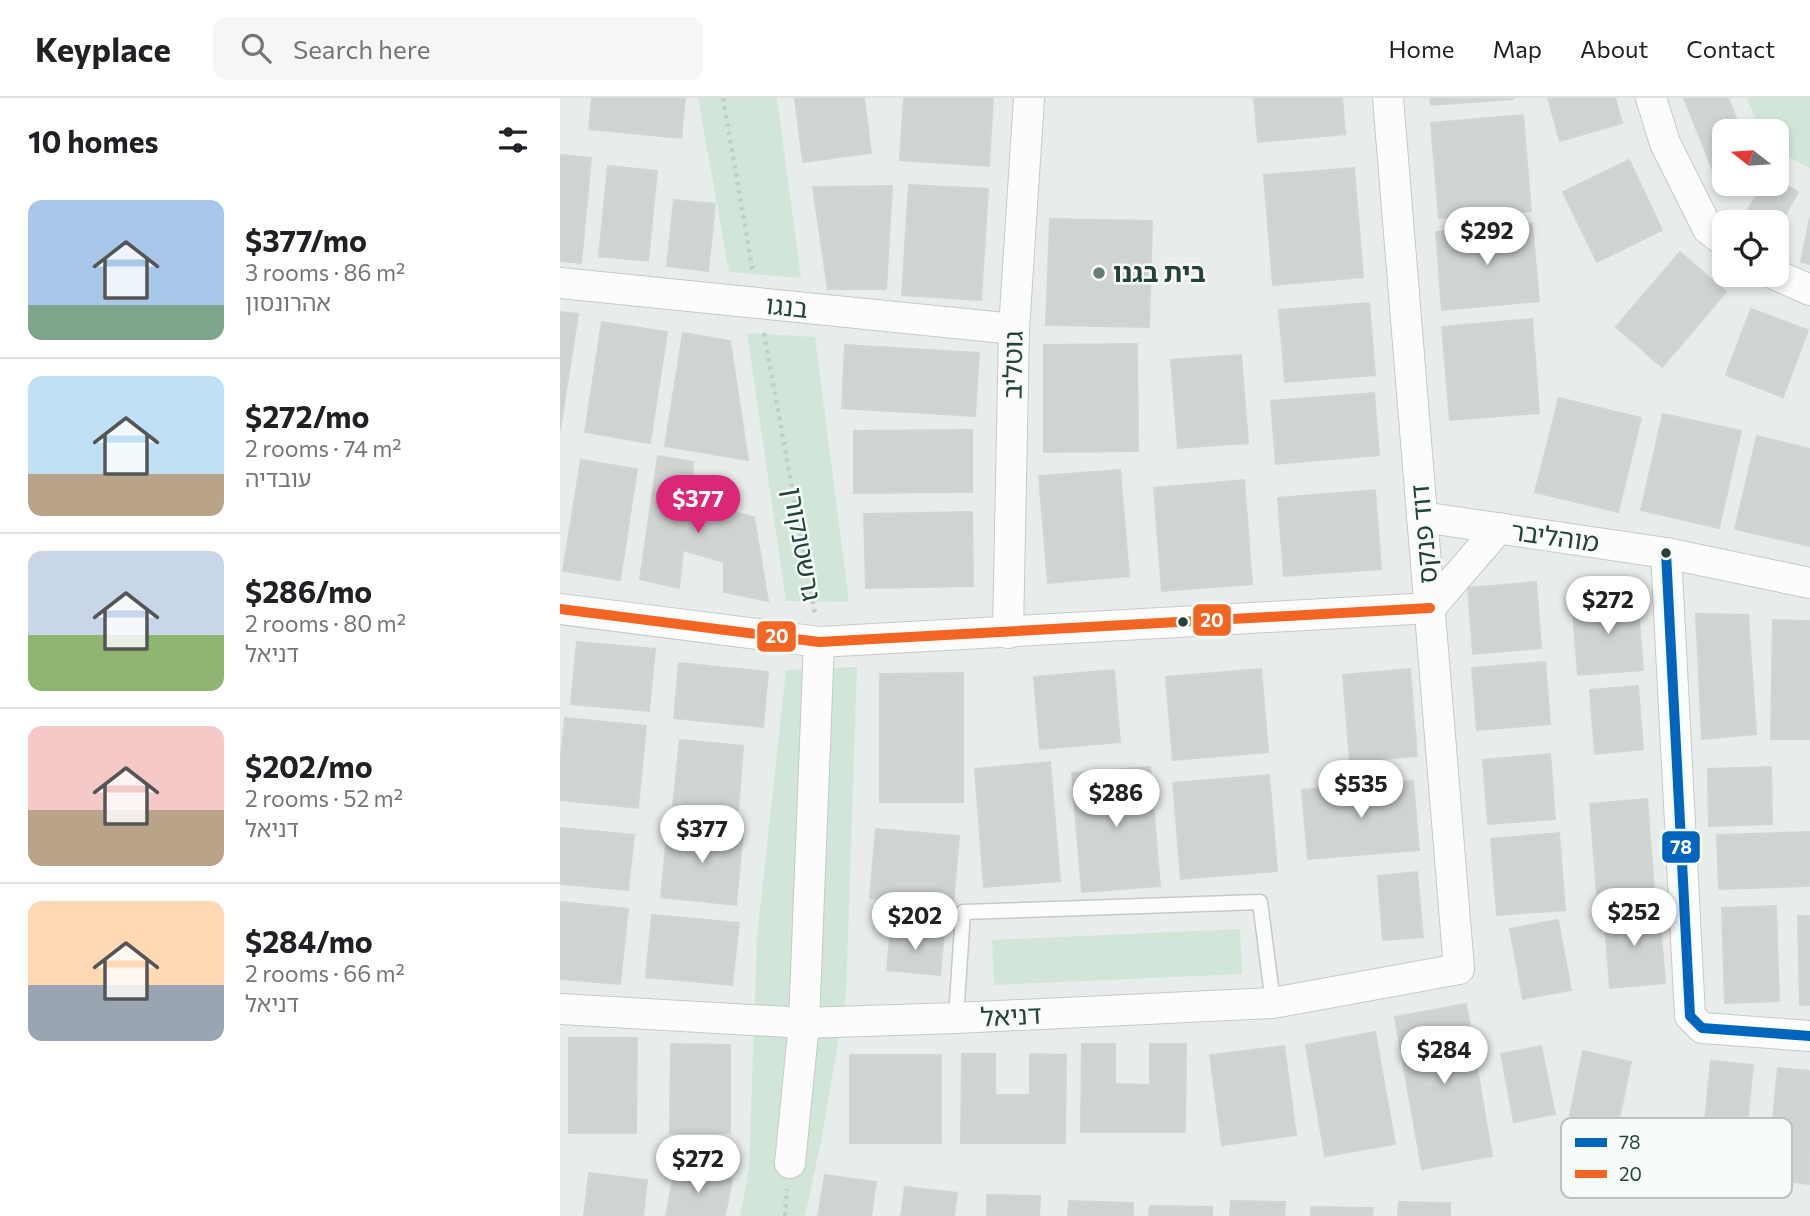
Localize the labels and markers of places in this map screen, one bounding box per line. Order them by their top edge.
pin: $292 [1446,208,1528,267]
place label: בית בגנו [1113,256,1206,287]
marker: בית בגנו [1091,265,1107,281]
pin: $377 [657,476,739,535]
unlabelled marker [1659,546,1673,560]
pin: $272 [1567,576,1649,636]
unlabelled marker [1176,615,1190,629]
pin: $535 [1320,760,1402,820]
pin: $286 [1075,770,1157,829]
pin: $377 [661,806,743,865]
pin: $252 [1593,888,1675,948]
pin: $202 [874,892,956,952]
pin: $284 [1403,1026,1485,1086]
pin: $272 [657,1136,739,1195]

